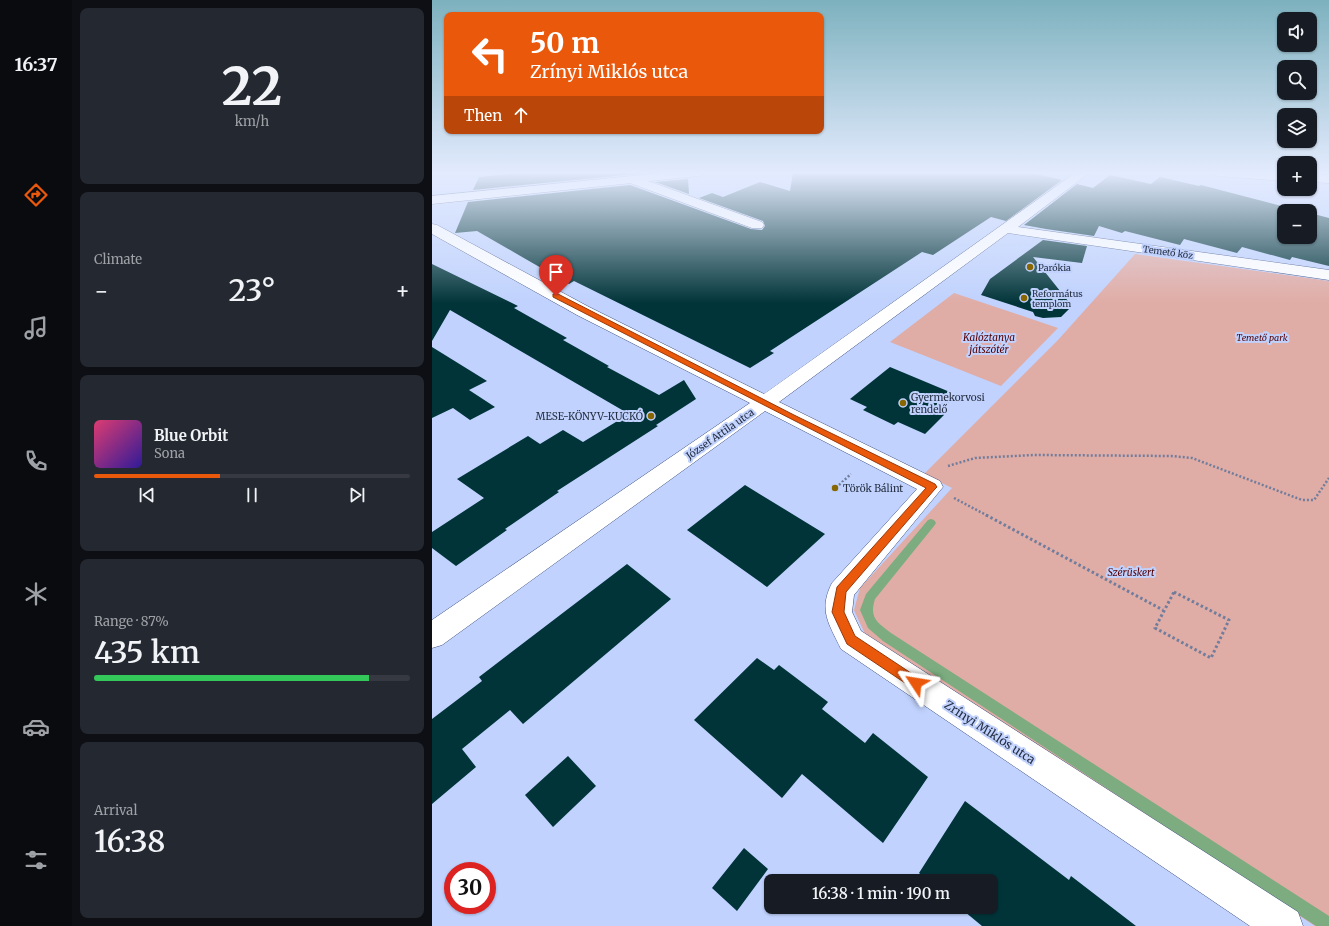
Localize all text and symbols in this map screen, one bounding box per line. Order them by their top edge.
map controls [1277,12,1317,244]
button: sound [1277,12,1317,52]
text: 50 m [530,25,599,61]
icon: left [464,28,516,80]
text: 16:37 [15,53,57,76]
text: 22 [222,54,282,119]
text: Zrínyi Miklós utca [530,60,688,83]
button: search [1277,60,1317,100]
icon: ahead [510,104,532,126]
text: Then [464,106,502,125]
button: layers [1277,108,1317,148]
text: km/h [235,113,269,130]
button: + [1277,156,1317,196]
icon: directions [22,181,50,209]
button: − [1277,204,1317,244]
street label: Temető köz [1142,243,1194,261]
text: Climate [94,251,142,268]
pin [539,255,573,296]
icon: arrive [545,261,567,283]
marker: Parókia [1025,262,1035,272]
place label: Parókia [1038,262,1071,273]
text: 23° [228,271,276,309]
text: − [94,277,109,305]
text: + [395,277,410,305]
place label: Református templom [1032,288,1083,309]
marker: Református templom [1019,293,1029,303]
icon: music [22,314,50,342]
park label: Kalóztanya játszótér [962,331,1015,356]
park label: Temető park [1236,332,1288,343]
place label: Gyermekorvosi rendelő [911,391,985,416]
marker: Gyermekorvosi rendelő [898,398,908,408]
street label: József Attila utca [683,405,757,463]
place label: MESE-KÖNYV-KUCKÓ [536,409,643,423]
marker: MESE-KÖNYV-KUCKÓ [646,411,656,421]
text: Blue Orbit [154,426,228,445]
text: Sona [154,445,185,462]
icon: phone [22,447,50,475]
place label: Török Bálint [843,482,903,495]
marker: Török Bálint [830,483,840,493]
icon: previous [136,484,158,506]
icon: pause [241,484,263,506]
icon: next [346,484,368,506]
park label: Szérüskert [1107,566,1155,579]
icon: climate [22,580,50,608]
text: Range · 87% [94,613,169,630]
text: 435 km [94,633,200,671]
position arrow [895,662,937,704]
street label: Zrínyi Miklós utca [942,697,1039,767]
icon: car [22,713,50,741]
text: Arrival [94,802,137,819]
text: 16:38 [94,822,166,860]
icon: filters [22,846,50,874]
speed limit sign: 30 [444,862,496,914]
text: 16:38 · 1 min · 190 m [812,884,950,903]

